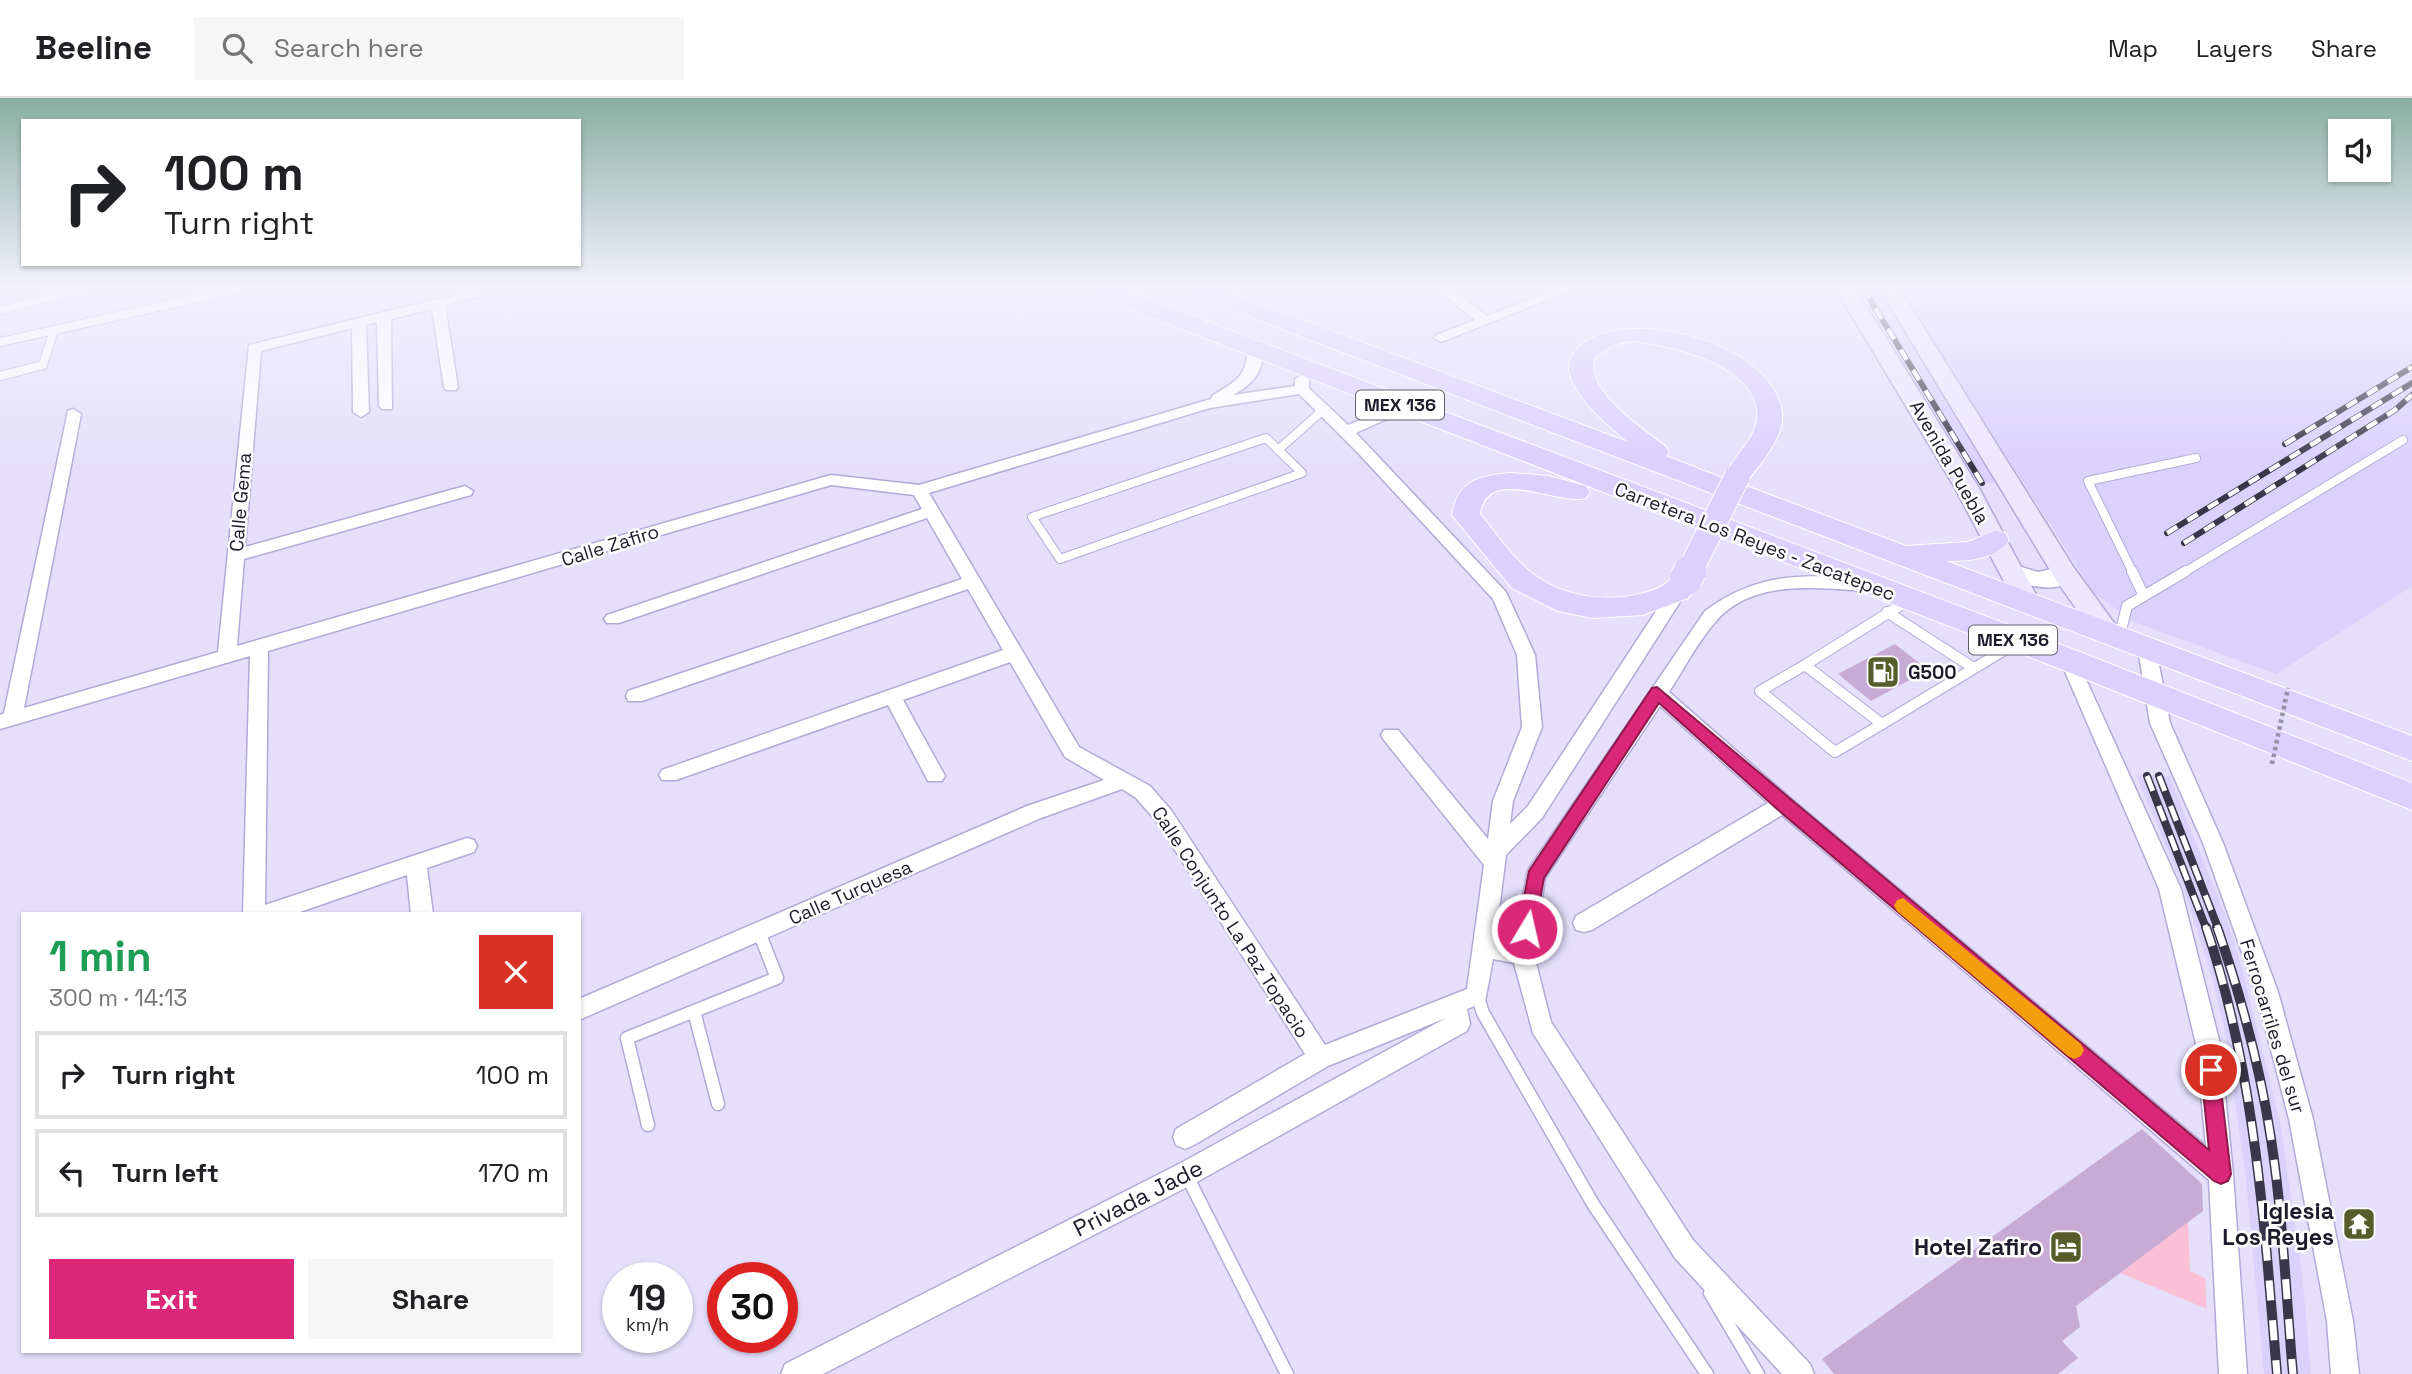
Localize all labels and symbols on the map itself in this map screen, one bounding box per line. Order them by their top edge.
road number: MEX 136 [1356,390,1444,419]
street label: Avenida Puebla [1904,396,1995,529]
street label: Calle Gema [224,451,257,553]
street label: Carretera Los Reyes - Zacatepec [1611,476,1899,607]
street label: Calle Zafiro [558,519,662,572]
road number: MEX 136 [1969,626,2057,654]
fuel station icon: G500 [1864,653,1902,691]
place label: G500 [1908,660,1957,685]
street label: Calle Conjunto La Paz Topacio [1146,802,1315,1043]
street label: Calle Turquesa [785,854,916,931]
position arrow [1490,892,1564,966]
street label: Ferrocarriles del sur [2234,936,2311,1116]
pin [2181,1040,2241,1100]
street label: Privada Jade [1068,1153,1208,1243]
place label: Iglesia Los Reyes [2222,1196,2334,1252]
temple icon: Iglesia Los Reyes [2340,1205,2378,1243]
hotel icon: Hotel Zafiro [2047,1228,2085,1266]
place label: Hotel Zafiro [1914,1232,2042,1262]
speed limit sign: 30 [707,1262,798,1353]

